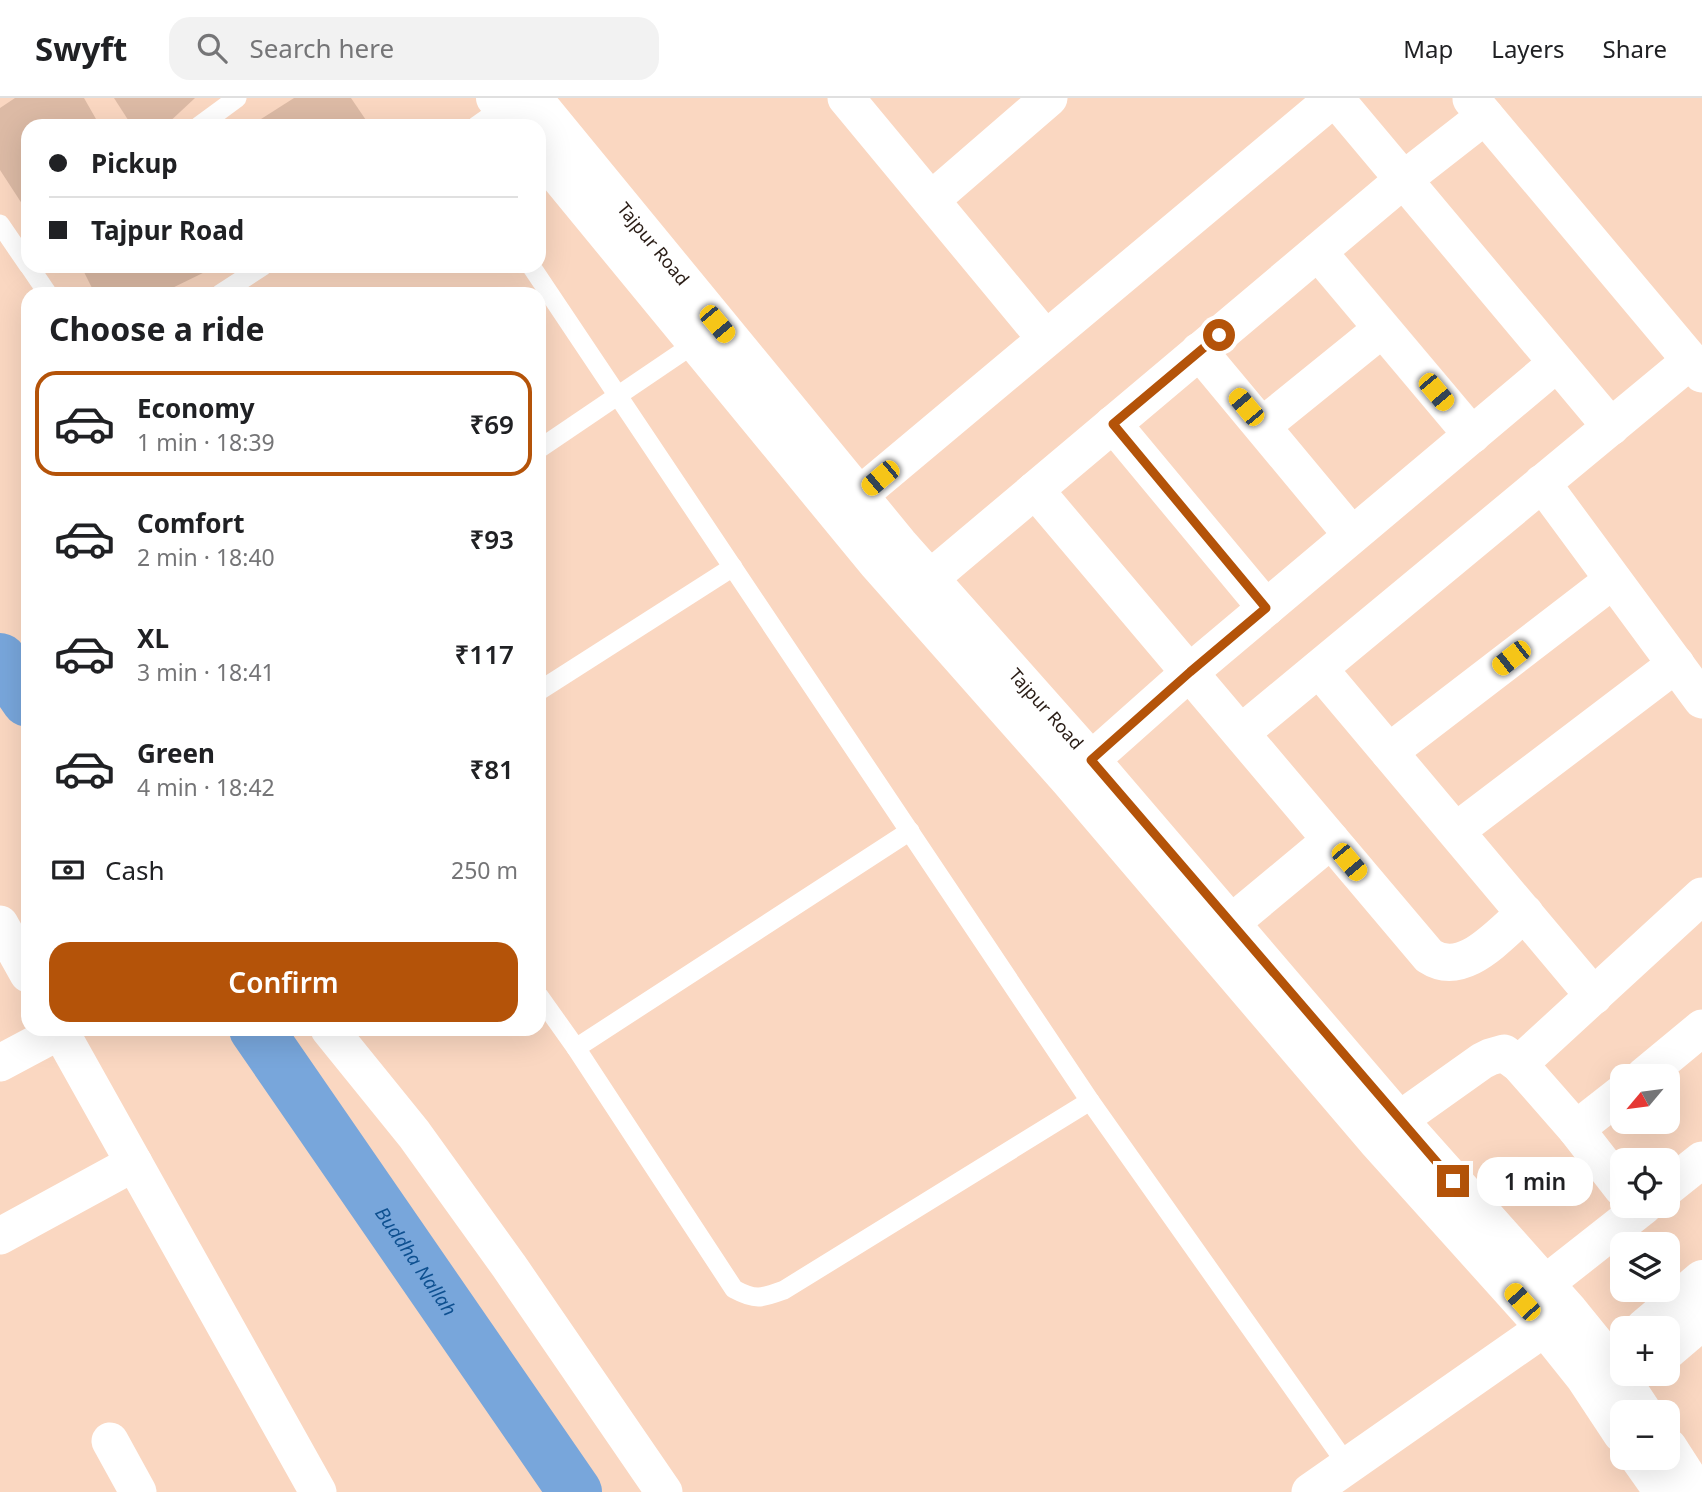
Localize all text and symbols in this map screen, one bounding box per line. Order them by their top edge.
search box [169,17,659,80]
text: Swyft [35,26,127,71]
icon: search [193,29,231,67]
text: Search here [249,30,394,66]
text: Map [1403,32,1453,65]
text: Layers [1491,32,1565,65]
text: Share [1603,32,1667,65]
text: Pickup [91,145,178,181]
street label: Tajpur Road [612,197,695,290]
text: Tajpur Road [91,212,244,248]
car [696,301,739,347]
text: Choose a ride [49,307,265,350]
route start [1203,319,1235,351]
car [1415,369,1458,415]
car [1225,384,1268,430]
text: Economy [137,390,255,426]
icon: car [53,392,116,455]
text: ₹69 [469,406,514,442]
text: 1 min · 18:39 [137,426,275,458]
car [858,456,903,500]
text: Comfort [137,505,245,541]
icon: car [53,507,116,570]
text: ₹93 [469,521,514,557]
text: 2 min · 18:40 [137,541,275,573]
text: XL [137,620,169,656]
icon: car [53,622,116,685]
text: ₹117 [455,636,514,672]
car [1488,637,1535,679]
text: 3 min · 18:41 [137,656,275,688]
street label: Tajpur Road [1004,663,1089,754]
text: Green [137,735,215,771]
icon: car [53,737,116,800]
text: ₹81 [469,751,514,787]
text: 4 min · 18:42 [137,771,275,803]
car [1328,839,1371,885]
icon: cash [49,851,87,889]
text: Cash [105,852,165,888]
text: 250 m [451,854,518,886]
button: Confirm [49,942,518,1022]
north arrow [1610,1064,1680,1134]
map controls [1610,1064,1680,1470]
button: locate [1610,1148,1680,1218]
callout: 1 min [1478,1156,1593,1206]
route end [1437,1165,1469,1197]
text: 1 min [1504,1165,1566,1197]
water label: Buddha Nallah [369,1202,463,1321]
button: layers [1610,1232,1680,1302]
car [1501,1279,1544,1325]
button: + [1610,1316,1680,1386]
button: − [1610,1400,1680,1470]

